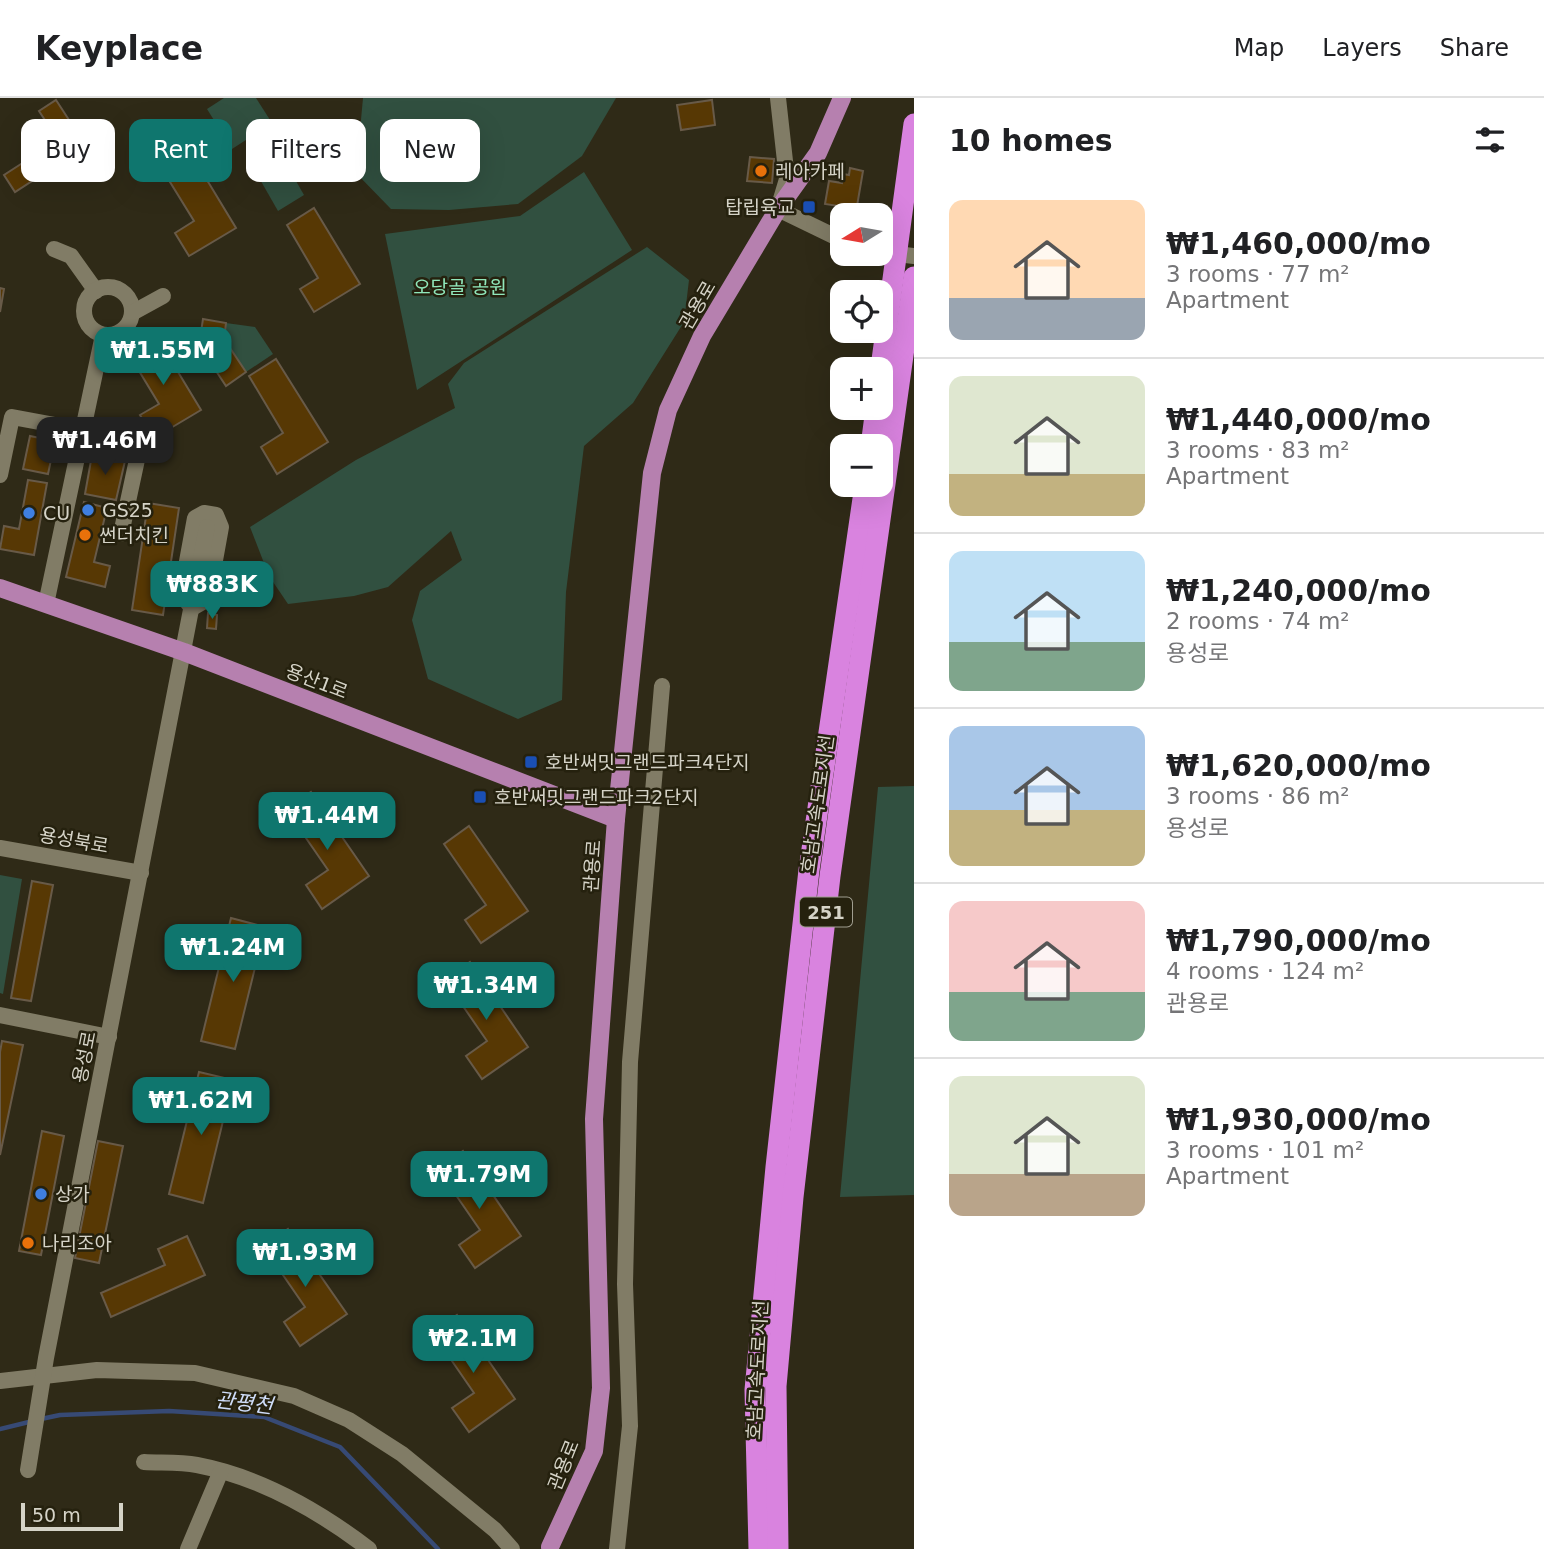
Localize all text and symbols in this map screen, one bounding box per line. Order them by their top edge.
text: Keyplace [35,29,203,68]
text: Map [1234,34,1284,62]
text: Layers [1322,34,1402,62]
text: Share [1440,34,1509,62]
chip: Buy [21,119,115,182]
chip: Rent [129,119,232,182]
chip: Filters [246,119,366,182]
chip: New [380,119,480,182]
icon: filters [1471,121,1509,159]
text: 10 homes [949,123,1113,158]
place label: 레아카페 [775,160,845,182]
marker: 레아카페 [753,163,769,179]
place label: 탑립육교 [725,196,795,218]
marker: 탑립육교 [801,199,817,215]
north arrow [830,203,892,266]
map controls [830,203,893,497]
text: ₩1,460,000/mo [1166,226,1431,261]
icon: home [1005,228,1089,312]
text: 3 rooms · 77 m² [1166,261,1350,287]
park label: 오당골 공원 [413,276,507,298]
street label: 관용로 [674,277,720,333]
button: locate [830,280,893,343]
text: Apartment [1166,287,1289,313]
pin: ₩1.55M [106,328,220,387]
text: ₩1.55M [110,337,216,363]
button: + [830,357,893,420]
text: ₩1,440,000/mo [1166,402,1431,437]
icon: home [1005,404,1089,488]
pin: ₩1.46M [48,418,162,477]
text: ₩1.46M [52,427,158,453]
button: − [830,434,893,497]
text: 3 rooms · 83 m² [1166,437,1350,463]
text: Apartment [1166,463,1289,489]
place label: GS25 [102,499,153,521]
place label: CU [43,502,70,524]
marker: GS25 [80,502,96,518]
marker: CU [21,505,37,521]
place label: 썬더치킨 [99,524,169,546]
marker: 썬더치킨 [77,527,93,543]
pin: ₩883K [163,561,261,621]
text: ₩883K [166,571,258,597]
text: ₩1,240,000/mo [1166,573,1431,608]
icon: home [1005,579,1089,663]
text: 2 rooms · 74 m² [1166,608,1350,634]
text: 용성로 [1166,640,1229,666]
street label: 용산1로 [283,659,351,703]
street label: 호남고속도로지선 [796,733,838,875]
text: ₩1,620,000/mo [1166,748,1431,783]
place label: 호반써밋그랜드파크4단지 [545,751,749,773]
marker: 호반써밋그랜드파크4단지 [523,754,539,770]
icon: home [1005,754,1089,838]
text: 3 rooms · 86 m² [1166,783,1350,809]
place label: 호반써밋그랜드파크2단지 [494,786,698,808]
marker: 호반써밋그랜드파크2단지 [472,789,488,805]
pin: ₩1.44M [270,792,384,852]
text: ₩1.44M [274,802,380,828]
text: 용성로 [1166,815,1229,841]
street label: 용성북로 [38,823,110,857]
street label: 관용로 [579,839,605,893]
road number: 251 [800,898,852,926]
text: ₩1,790,000/mo [1166,923,1431,958]
pin: ₩1.24M [176,924,290,984]
icon: home [1005,929,1089,1013]
text: ₩1.24M [180,934,286,960]
text: 4 rooms · 124 m² [1166,958,1364,984]
pin: ₩1.34M [429,962,543,1022]
text: ₩1.34M [433,972,539,998]
text: 관용로 [1166,990,1229,1016]
street label: 용성로 [68,1029,100,1085]
pin: ₩1.62M [144,1077,258,1137]
text: ₩1.62M [148,1087,254,1113]
text: ₩1,930,000/mo [1166,1102,1431,1137]
icon: home [1005,1104,1089,1188]
text: 3 rooms · 101 m² [1166,1137,1364,1163]
pin: ₩1.79M [422,1152,536,1211]
text: ₩1.79M [426,1161,532,1187]
text: Apartment [1166,1163,1289,1189]
place label: 상가 [55,1183,90,1205]
marker: 상가 [33,1186,49,1202]
pin: ₩1.93M [248,1230,362,1289]
place label: 나리조아 [42,1232,112,1254]
marker: 나리조아 [20,1235,36,1251]
text: ₩1.93M [252,1239,358,1265]
street label: 호남고속도로지선 [742,1300,772,1440]
pin: ₩2.1M [424,1316,522,1375]
text: ₩2.1M [428,1325,518,1351]
water label: 관평천 [214,1388,277,1419]
street label: 관용로 [543,1437,583,1493]
scale bar [21,1500,122,1532]
text: 50 m [32,1504,81,1526]

